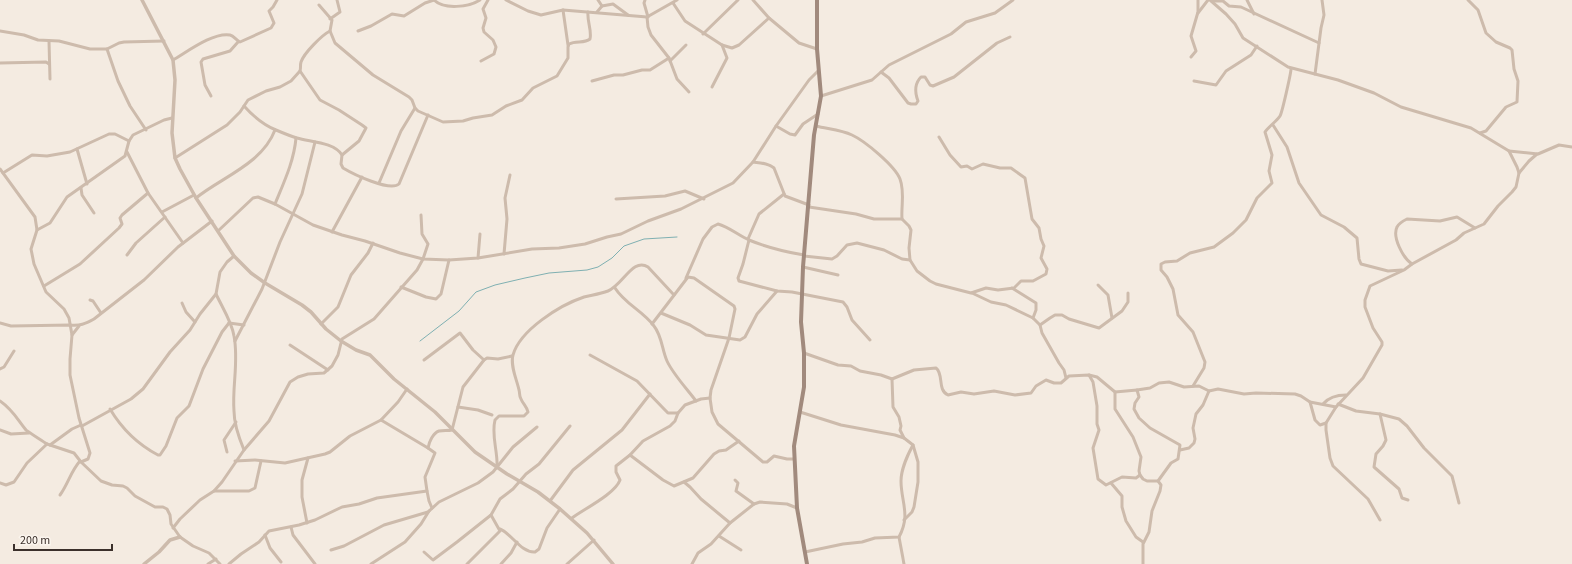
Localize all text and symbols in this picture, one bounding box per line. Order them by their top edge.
scale bar [14,526,112,552]
text: 200 m [20,532,50,549]

